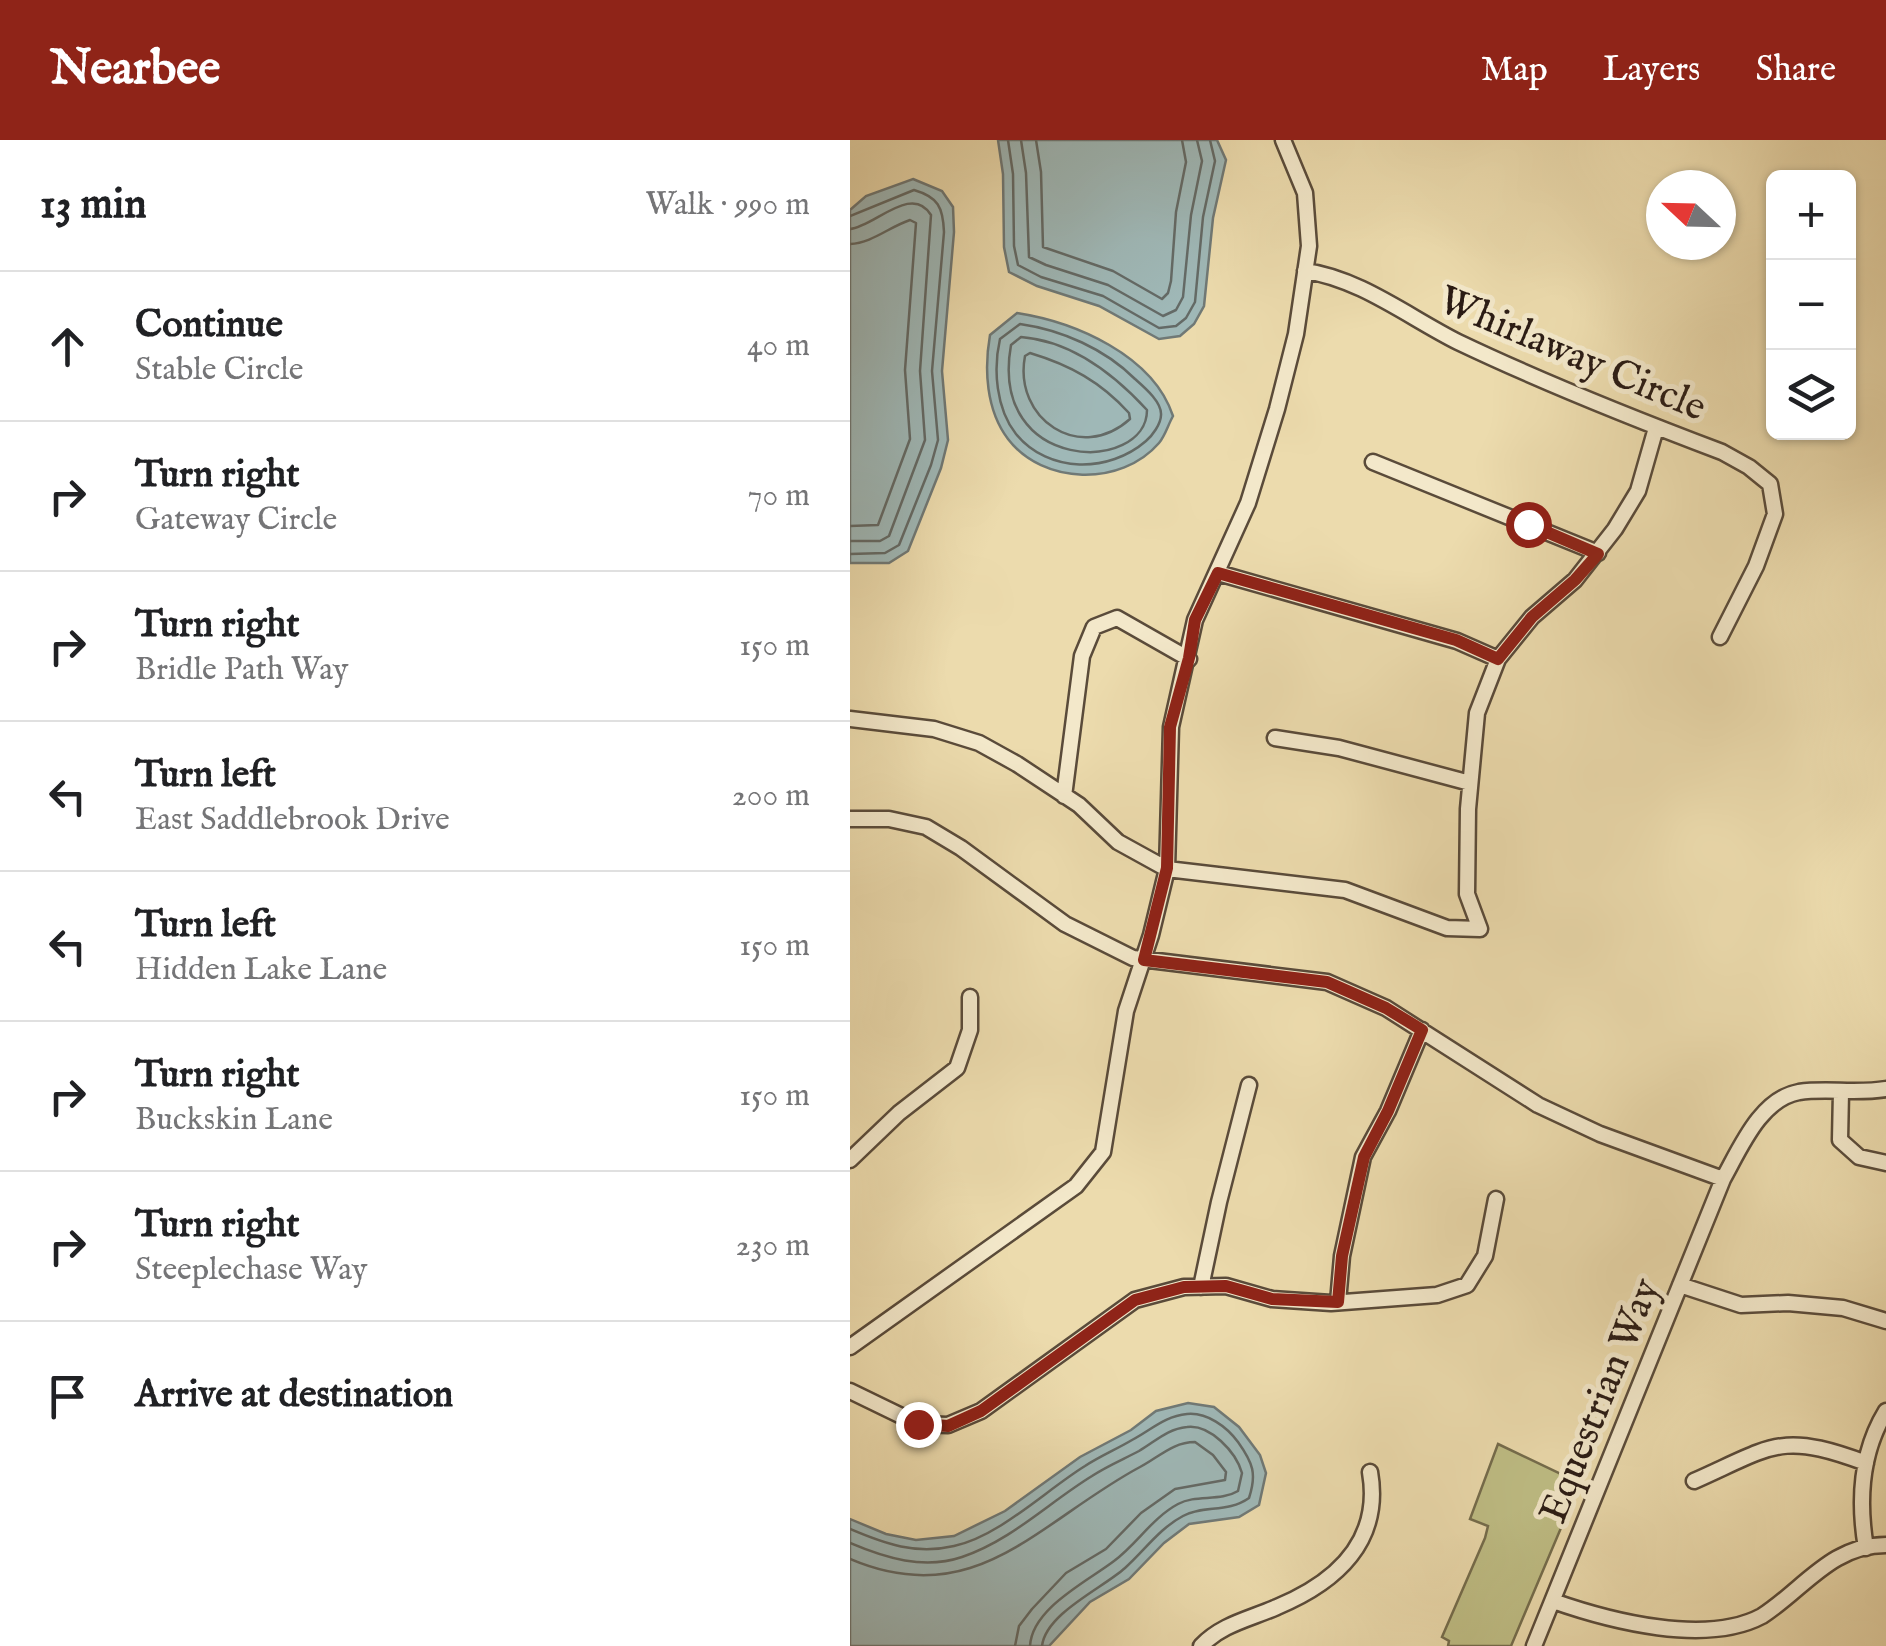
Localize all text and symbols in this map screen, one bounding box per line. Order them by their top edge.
text: Nearbee [50,40,220,100]
text: Map [1481,48,1548,93]
text: Layers [1603,48,1700,93]
text: Share [1755,48,1836,93]
north arrow [1646,170,1736,260]
map controls [1766,170,1856,440]
button: + [1766,170,1856,260]
text: 13 min [40,179,147,232]
text: Walk · 990 m [645,185,810,226]
button: − [1766,260,1856,350]
street label: Whirlaway Circle [1430,276,1713,435]
text: Continue [135,302,283,350]
icon: ahead [40,319,95,374]
text: 40 m [747,326,810,367]
text: Stable Circle [135,350,304,391]
button: layers [1766,350,1856,440]
text: Turn right [135,452,299,500]
icon: right [40,469,95,524]
text: 70 m [748,476,810,517]
text: Gateway Circle [135,500,337,541]
route start [1506,502,1552,548]
text: Turn right [135,602,299,650]
icon: right [40,619,95,674]
text: 150 m [739,626,810,667]
text: Bridle Path Way [135,650,349,691]
text: Turn left [135,752,276,800]
icon: left [40,769,95,824]
text: 200 m [732,776,810,817]
text: East Saddlebrook Drive [135,800,450,841]
text: Turn left [135,902,276,950]
icon: left [40,919,95,974]
text: 150 m [739,926,810,967]
text: Hidden Lake Lane [135,950,387,991]
text: Turn right [135,1052,299,1100]
icon: right [40,1069,95,1124]
text: 150 m [739,1076,810,1117]
text: Buckskin Lane [135,1100,333,1141]
text: Turn right [135,1202,299,1250]
icon: right [40,1219,95,1274]
text: 230 m [736,1226,810,1267]
text: Steeplechase Way [135,1250,368,1291]
street label: Equestrian Way [1529,1271,1674,1531]
icon: arrive [40,1369,95,1424]
text: Arrive at destination [135,1372,453,1420]
route end [896,1402,942,1448]

